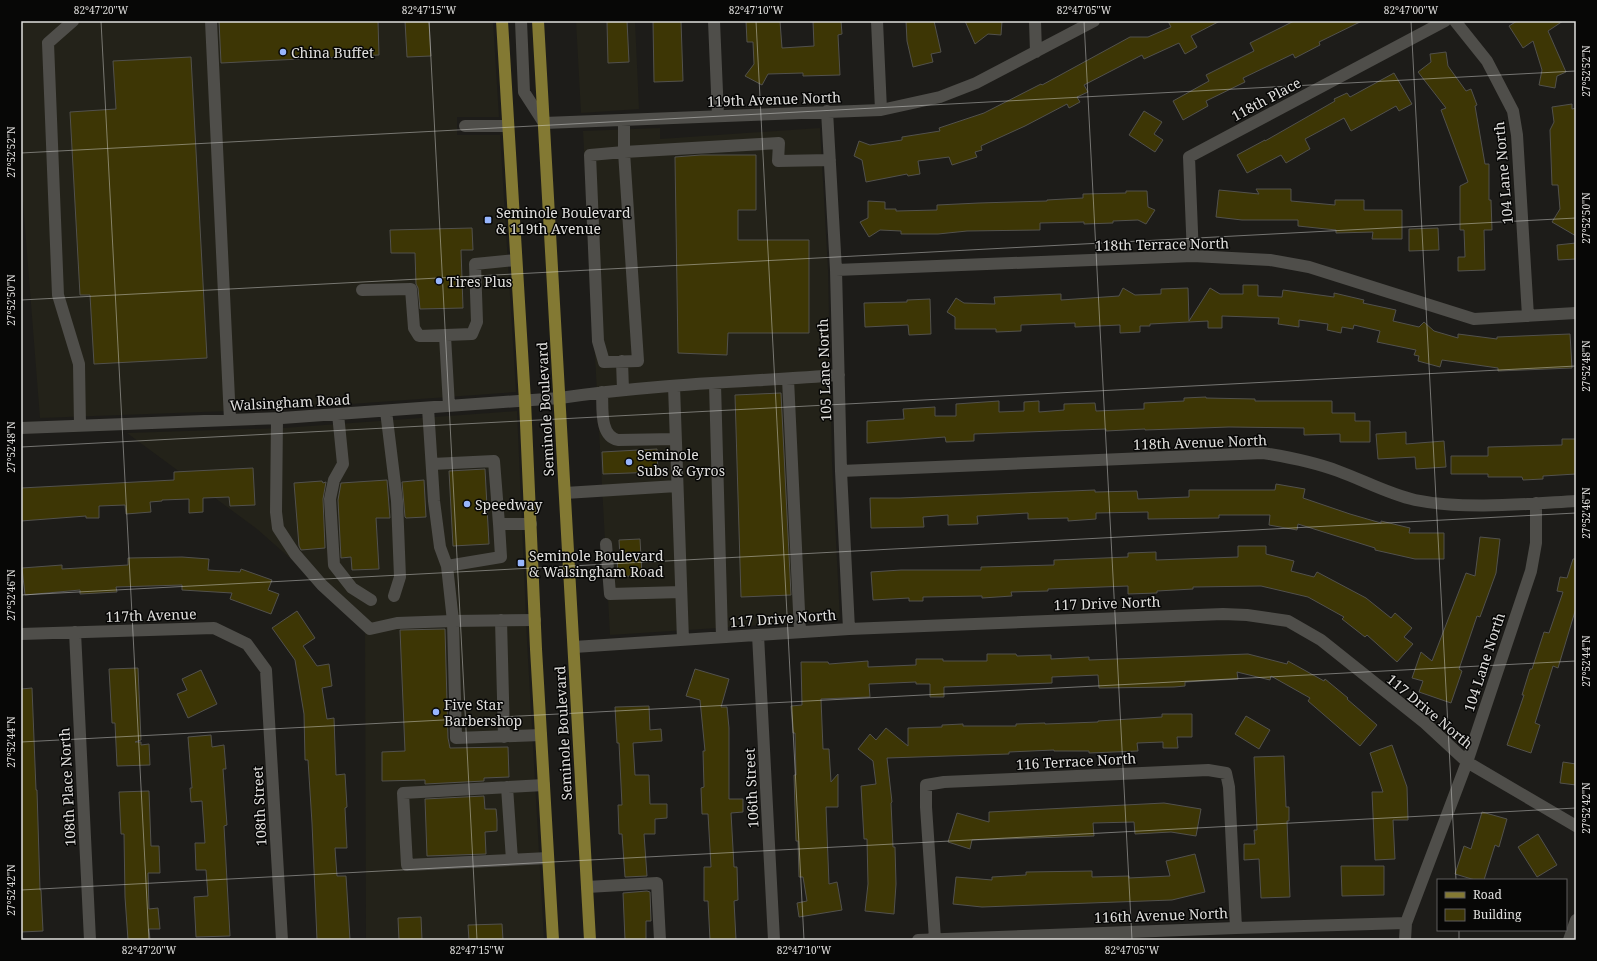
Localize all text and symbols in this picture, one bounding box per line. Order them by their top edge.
text: 82°47'20"W [74,3,129,17]
text: 82°47'15"W [402,3,457,17]
text: 82°47'10"W [729,3,784,17]
text: 82°47'05"W [1057,3,1112,17]
text: 82°47'00"W [1384,3,1439,17]
place label: China Buffet [291,43,374,62]
text: 27°52'52"N [1579,45,1593,97]
marker: China Buffet [278,47,288,57]
street label: 118th Place [1228,73,1304,125]
street label: 119th Avenue North [707,87,841,111]
street label: 104 Lane North [1489,121,1517,225]
text: 27°52'52"N [4,126,18,178]
text: 27°52'50"N [1579,192,1593,244]
place label: Seminole Boulevard & 119th Avenue [496,203,631,238]
marker: Seminole Boulevard & 119th Avenue [483,215,493,225]
street label: 118th Terrace North [1095,233,1229,255]
place label: Tires Plus [447,272,512,291]
text: 27°52'50"N [4,274,18,326]
marker: Tires Plus [434,276,444,286]
street label: 105 Lane North [813,318,835,422]
text: 27°52'48"N [1579,340,1593,392]
street label: Seminole Boulevard [532,341,558,477]
street label: Walsingham Road [229,389,351,415]
text: 27°52'48"N [4,421,18,473]
street label: 118th Avenue North [1133,430,1267,454]
place label: Seminole Subs & Gyros [637,445,725,480]
marker: Seminole Subs & Gyros [624,457,634,467]
text: 27°52'46"N [1579,487,1593,539]
place label: Speedway [475,495,542,514]
marker: Speedway [462,499,472,509]
place label: Seminole Boulevard & Walsingham Road [529,546,664,581]
marker: Seminole Boulevard & Walsingham Road [516,558,526,568]
text: 27°52'46"N [4,569,18,621]
street label: 117 Drive North [1053,592,1161,614]
street label: 117th Avenue [105,604,197,626]
street label: 117 Drive North [729,605,837,631]
street label: 104 Lane North [1459,610,1509,714]
text: 27°52'44"N [1579,635,1593,687]
street label: Seminole Boulevard [550,665,576,801]
street label: 117 Drive North [1383,669,1477,753]
place label: Five Star Barbershop [444,695,522,730]
marker: Five Star Barbershop [431,707,441,717]
text: 27°52'44"N [4,716,18,768]
street label: 108th Place North [54,727,80,847]
street label: 106th Street [739,747,763,828]
street label: 116 Terrace North [1015,748,1137,774]
street label: 108th Street [247,765,271,846]
text: 27°52'42"N [1579,782,1593,834]
text: 27°52'42"N [4,864,18,916]
legend [1437,879,1567,931]
text: Road [1473,886,1503,903]
street label: 116th Avenue North [1094,903,1228,927]
text: Building [1473,906,1522,923]
text: 82°47'20"W [122,943,177,957]
text: 82°47'15"W [450,943,505,957]
text: 82°47'10"W [777,943,832,957]
text: 82°47'05"W [1105,943,1160,957]

